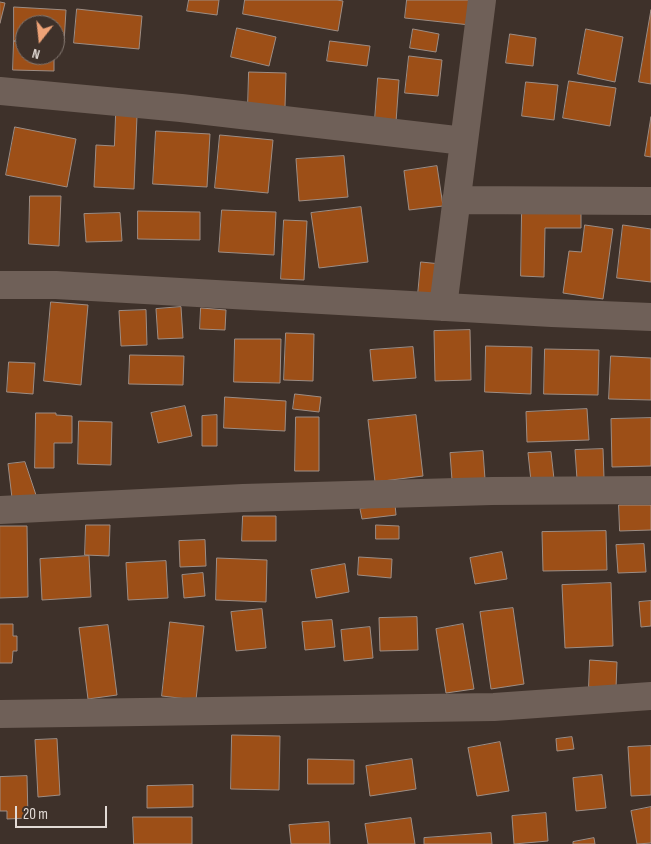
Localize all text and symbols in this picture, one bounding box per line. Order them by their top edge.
north arrow [15,15,65,65]
text: N [30,45,42,63]
scale bar [18,796,110,828]
text: 20 m [23,805,48,824]

